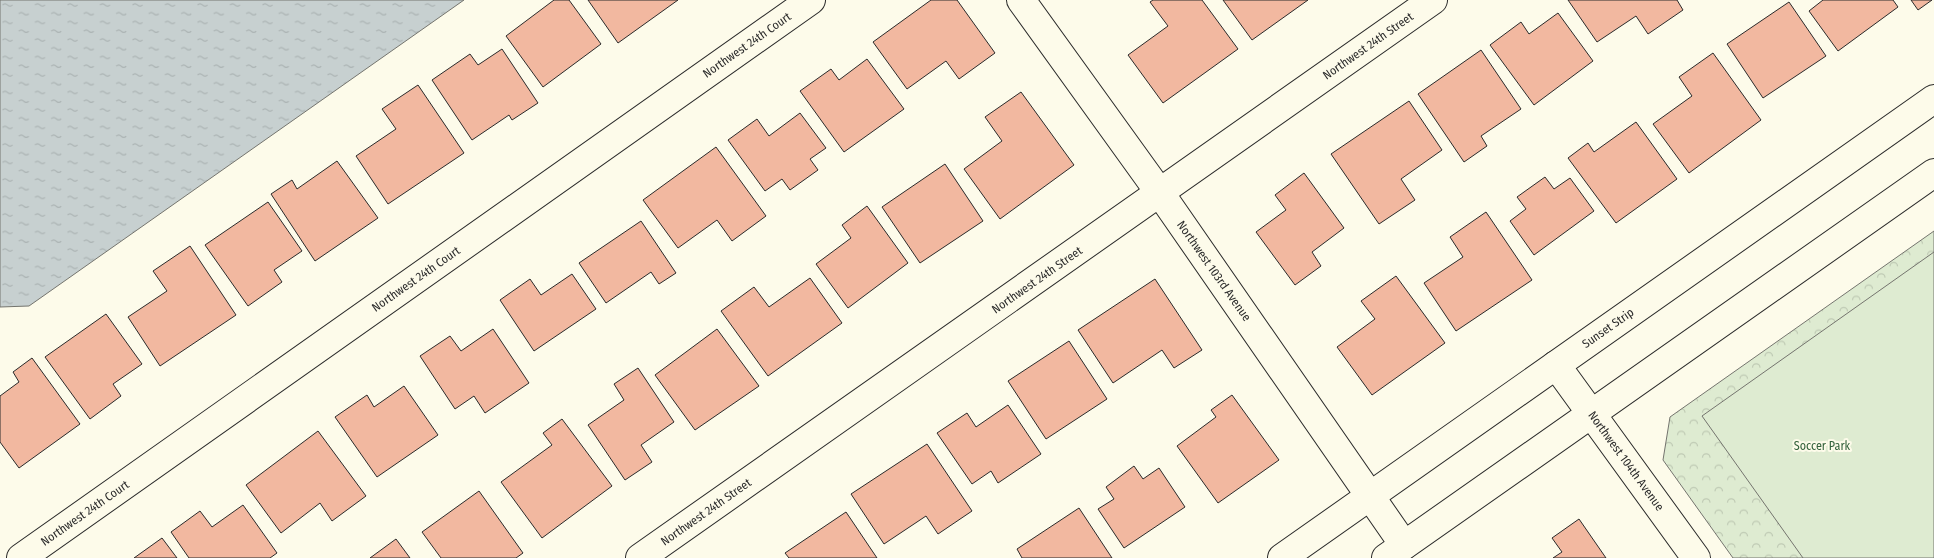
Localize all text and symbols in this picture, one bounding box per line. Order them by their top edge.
street label: Northwest 24th Court [700,9,794,81]
street label: Northwest 24th Street [1320,10,1416,82]
street label: Northwest 103rd Avenue [1174,218,1254,324]
street label: Northwest 24th Court [369,243,463,315]
street label: Northwest 24th Street [989,244,1085,316]
street label: Sunset Strip [1579,305,1637,351]
street label: Northwest 104th Avenue [1585,409,1667,514]
park label: Soccer Park [1794,439,1851,453]
street label: Northwest 24th Street [658,476,754,548]
street label: Northwest 24th Court [38,477,132,549]

